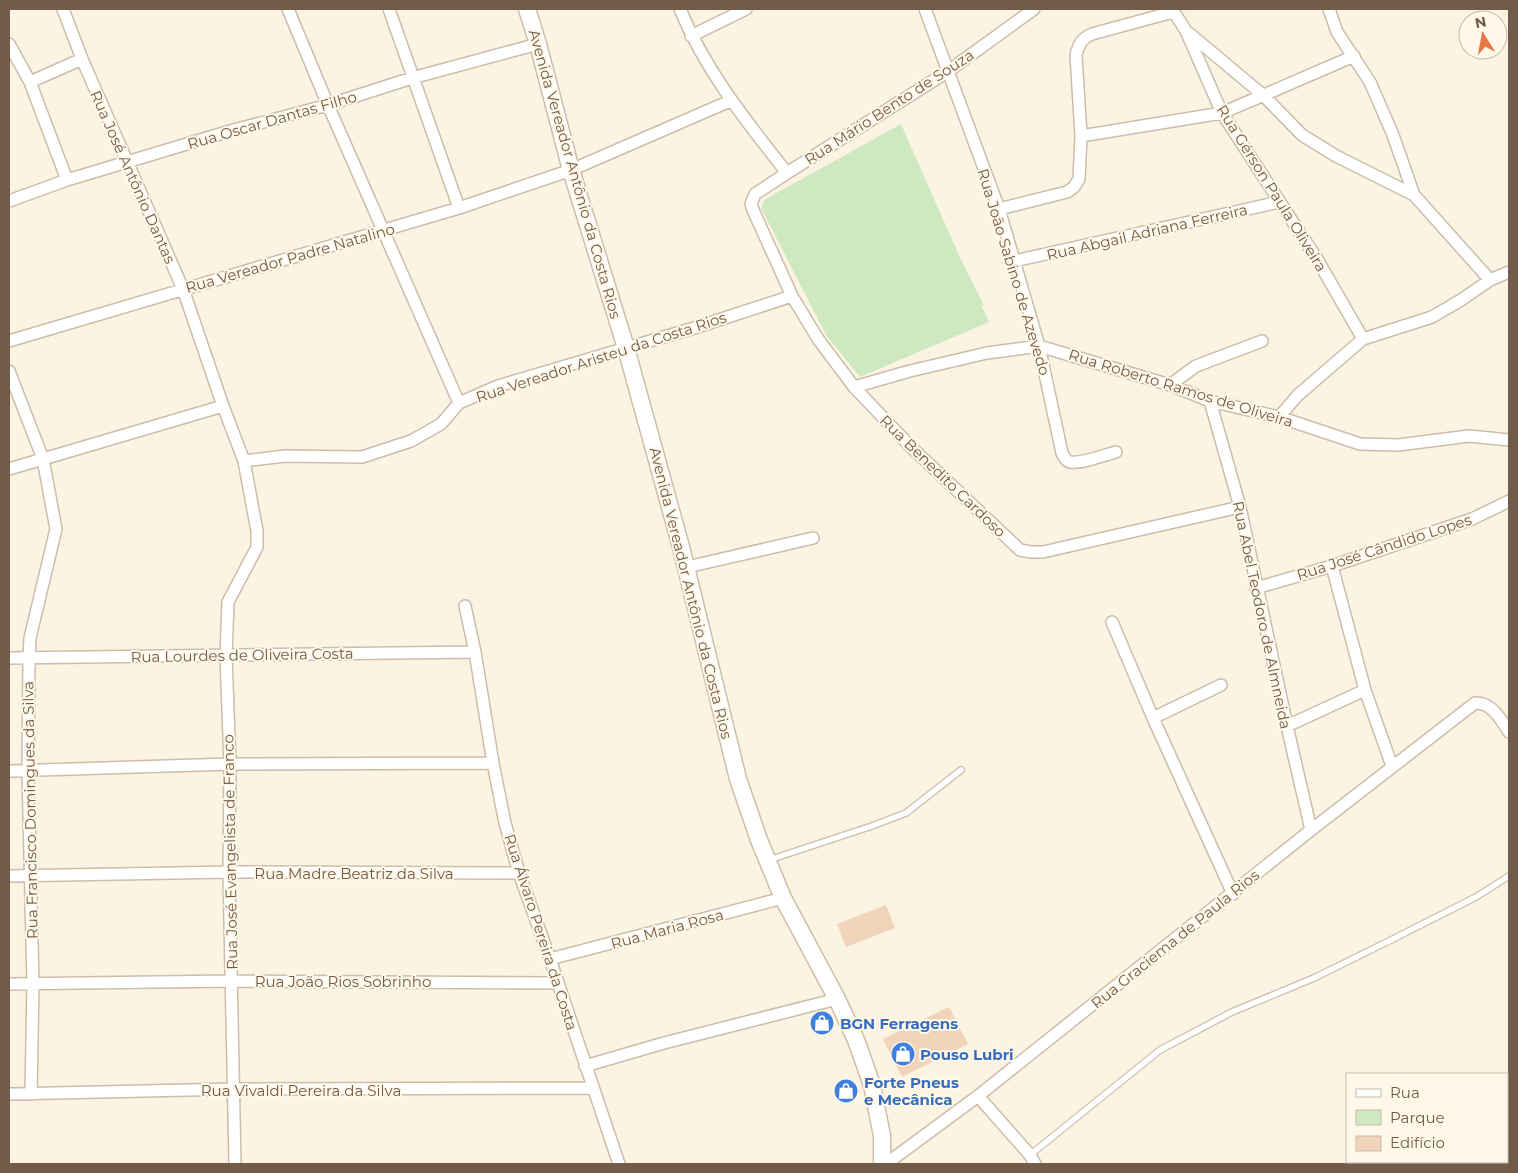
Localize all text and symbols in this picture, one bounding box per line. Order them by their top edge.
north arrow [1458,10,1508,60]
text: N [1473,12,1488,32]
street label: Avenida Vereador Antônio da Costa Rios [525,27,625,321]
street label: Rua Mário Bento de Souza [801,45,977,169]
street label: Rua José Antônio Dantas [86,87,180,267]
street label: Rua Oscar Dantas Filho [185,87,359,153]
street label: Rua Gérson Paula Oliveira [1213,101,1331,275]
street label: Rua João Sabino de Azevedo [973,166,1055,378]
street label: Rua Abgail Adriana Ferreira [1045,200,1249,264]
street label: Rua Vereador Padre Natalino [183,219,397,297]
street label: Rua Vereador Aristeu da Costa Rios [473,307,729,407]
street label: Rua Roberto Ramos de Oliveira [1066,345,1296,431]
street label: Rua Benedito Cardoso [876,411,1010,541]
street label: Avenida Vereador Antônio da Costa Rios [645,445,737,741]
street label: Rua Abel Teodoro de Almneida [1229,499,1295,731]
street label: Rua José Cândido Lopes [1294,510,1474,584]
street label: Rua Lourdes de Oliveira Costa [130,644,354,666]
street label: Rua Francisco Domingues da Silva [18,681,42,939]
street label: Rua José Evangelista de Franco [218,734,242,970]
street label: Rua Álvaro Pereira da Costa [500,831,582,1033]
street label: Rua Madre Beatriz da Silva [254,864,454,883]
street label: Rua Graciema de Paula Rios [1087,865,1263,1013]
street label: Rua Maria Rosa [609,905,725,953]
street label: Rua João Rios Sobrinho [255,972,431,991]
shop icon: BGN Ferragens [809,1010,835,1036]
place label: BGN Ferragens [840,1014,958,1033]
shop icon: Pouso Lubri [890,1041,916,1067]
place label: Pouso Lubri [920,1045,1014,1064]
place label: Forte Pneus e Mecânica [864,1073,959,1109]
legend [1346,1073,1508,1163]
shop icon: Forte Pneus e Mecânica [833,1078,859,1104]
street label: Rua Vivaldi Pereira da Silva [201,1081,401,1100]
text: Rua [1390,1083,1420,1102]
text: Parque [1390,1108,1445,1127]
text: Edifício [1390,1133,1445,1152]

